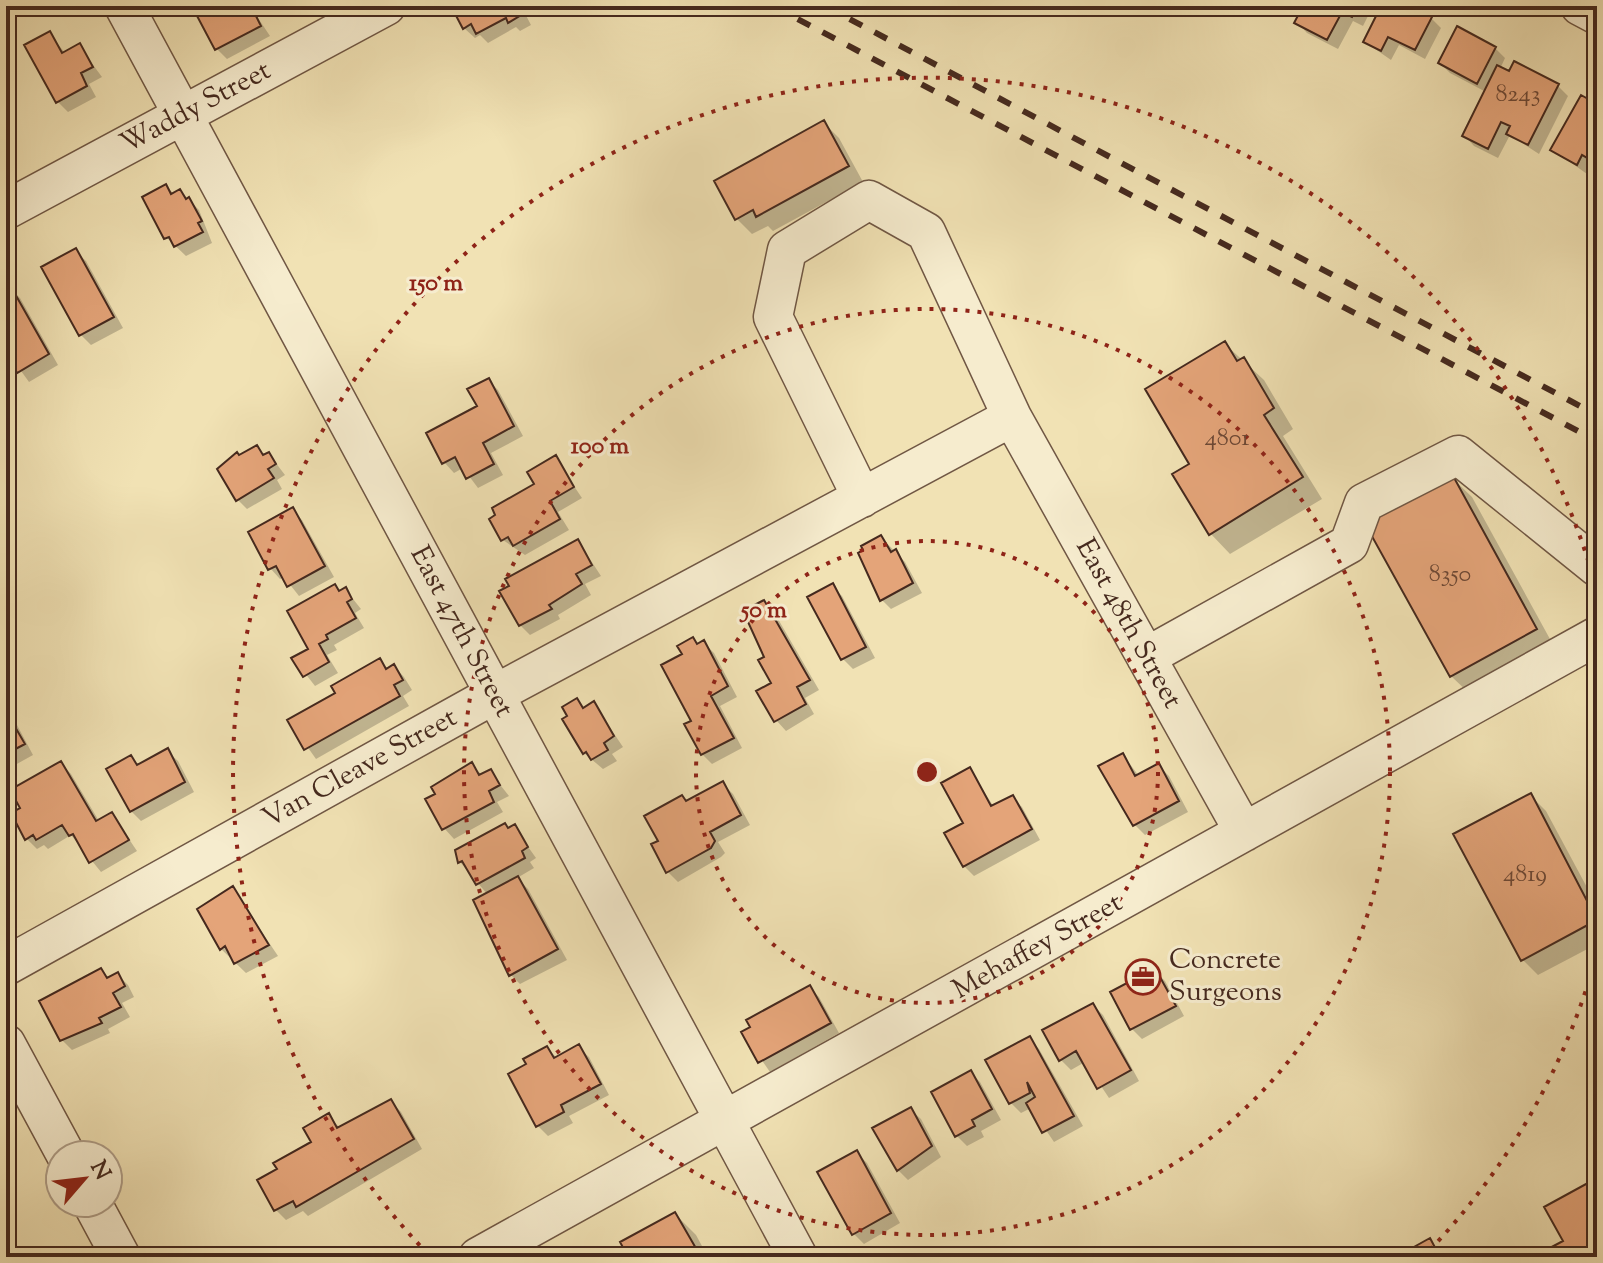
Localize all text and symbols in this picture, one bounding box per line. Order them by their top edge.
street label: Waddy Street [114,51,279,164]
house number: 8243 [1496,78,1540,112]
text: 150 m [409,267,463,301]
house number: 4801 [1205,422,1249,456]
text: 100 m [571,430,629,464]
street label: East 48th Street [1065,532,1191,717]
street label: East 47th Street [399,539,523,725]
house number: 8350 [1429,558,1471,592]
text: 50 m [739,594,787,628]
street label: Van Cleave Street [255,699,465,839]
centre of rings [913,758,941,786]
house number: 4819 [1503,858,1547,892]
street label: Mehaffey Street [946,884,1131,1010]
place label: Concrete Surgeons [1169,941,1282,1013]
office icon: Concrete Surgeons [1124,958,1162,996]
north arrow [44,1139,124,1219]
text: N [81,1156,117,1187]

